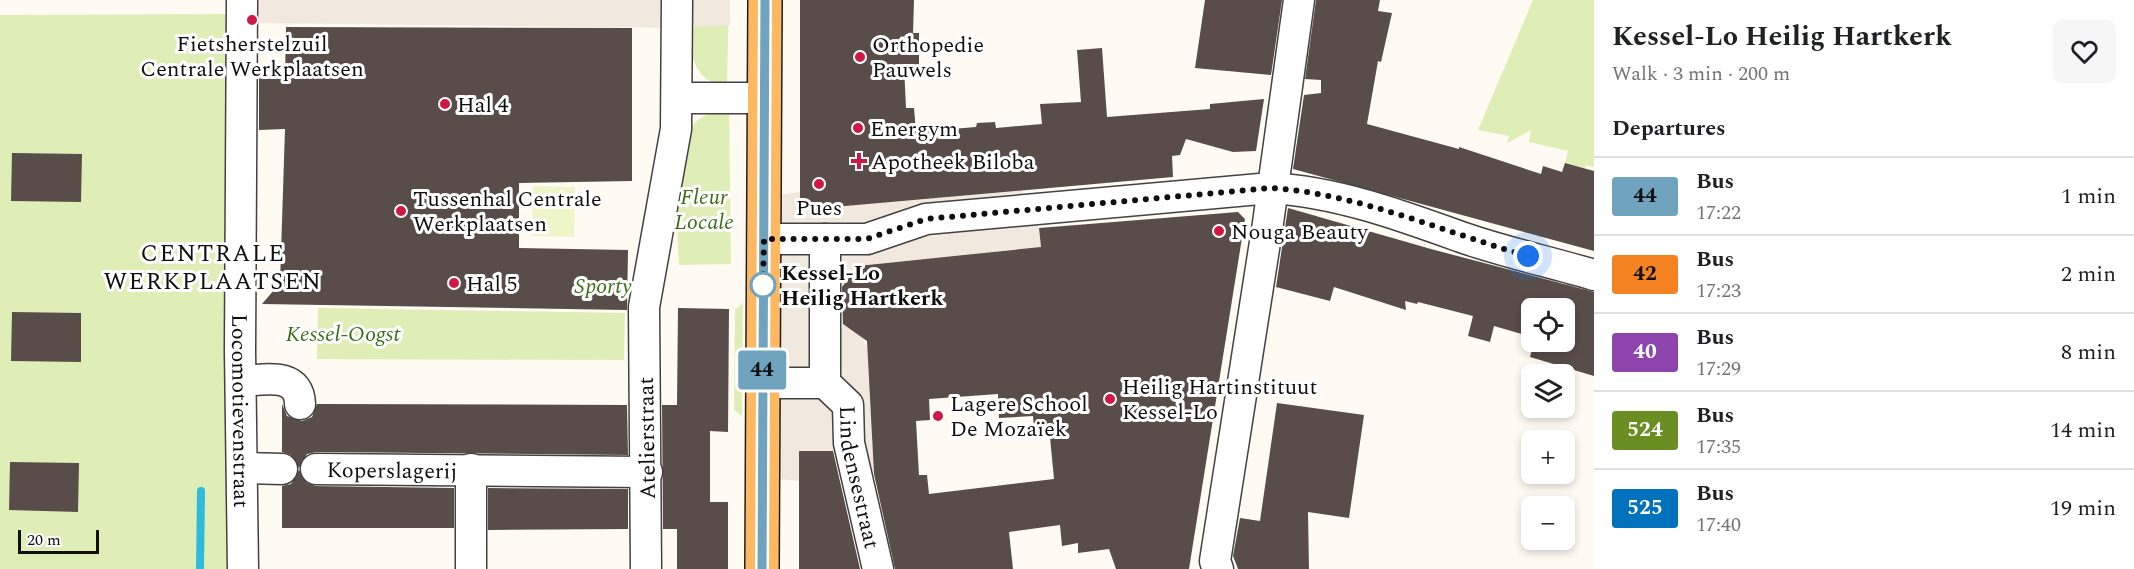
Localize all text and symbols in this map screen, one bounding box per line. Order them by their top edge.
marker: Fietsherstelzuil Centrale Werkplaatsen [245,13,259,27]
text: Kessel-Lo Heilig Hartkerk [1612,15,1952,58]
button: heart [2053,20,2116,83]
place label: Fietsherstelzuil Centrale Werkplaatsen [140,28,364,86]
place label: Orthopedie Pauwels [872,29,984,87]
marker: Orthopedie Pauwels [853,50,867,64]
text: Walk · 3 min · 200 m [1612,59,1790,89]
place label: Hal 4 [457,89,508,122]
marker: Hal 4 [438,97,452,111]
text: Departures [1612,112,1726,145]
place label: Energym [870,113,958,146]
marker: Energym [851,121,865,135]
place label: Apotheek Biloba [871,146,1035,179]
marker: Apotheek Biloba [852,154,866,168]
text: Bus [1696,165,1734,198]
marker: Pues [812,177,826,191]
text: 44 [1633,180,1657,212]
text: 1 min [2061,180,2116,213]
park label: Fleur Locale [674,181,734,239]
place label: Tussenhal Centrale Werkplaatsen [413,183,602,241]
place label: Pues [796,192,842,225]
text: 17:22 [1696,198,1741,228]
marker: Tussenhal Centrale Werkplaatsen [394,204,408,218]
place label: Nouga Beauty [1231,216,1369,249]
marker: Nouga Beauty [1212,224,1226,238]
district label: CENTRALE WERKPLAATSEN [104,236,322,300]
your location [1513,241,1543,271]
text: Bus [1696,243,1734,276]
place label: Kessel-Lo Heilig Hartkerk [781,257,944,315]
text: 42 [1633,258,1657,290]
text: 2 min [2061,258,2116,291]
place label: Hal 5 [466,268,517,301]
park label: Sporty [574,270,632,303]
marker: Kessel-Lo Heilig Hartkerk [750,272,776,298]
marker: Hal 5 [447,276,461,290]
text: 17:23 [1696,276,1741,306]
map controls [1521,298,1575,550]
button: locate [1521,298,1575,352]
street label: Locomotievenstraat [222,314,257,509]
park label: Kessel-Oogst [286,318,401,351]
text: Bus [1696,321,1734,354]
text: 40 [1633,336,1657,368]
text: 8 min [2061,336,2116,369]
line badge: 44 [735,350,789,389]
text: 44 [750,354,774,386]
text: 17:29 [1696,354,1741,384]
button: layers [1521,364,1575,418]
place label: Heilig Hartinstituut Kessel-Lo [1122,371,1317,429]
street label: Atelierstraat [630,376,665,500]
place label: Lagere School De Mozaïek [950,388,1088,446]
marker: Heilig Hartinstituut Kessel-Lo [1103,392,1117,406]
text: Bus [1696,399,1734,432]
street label: Lindensestraat [830,405,888,552]
marker: Lagere School De Mozaïek [931,409,945,423]
text: 524 [1627,414,1663,446]
text: 14 min [2050,414,2116,447]
button: + [1521,430,1575,484]
text: 17:35 [1696,432,1741,462]
street label: Koperslagerij [326,454,458,488]
text: Bus [1696,477,1734,510]
text: 525 [1627,492,1663,524]
text: 19 min [2050,492,2116,525]
button: − [1521,496,1575,550]
text: 17:40 [1696,510,1741,540]
scale bar [18,527,99,554]
text: 20 m [27,528,61,552]

